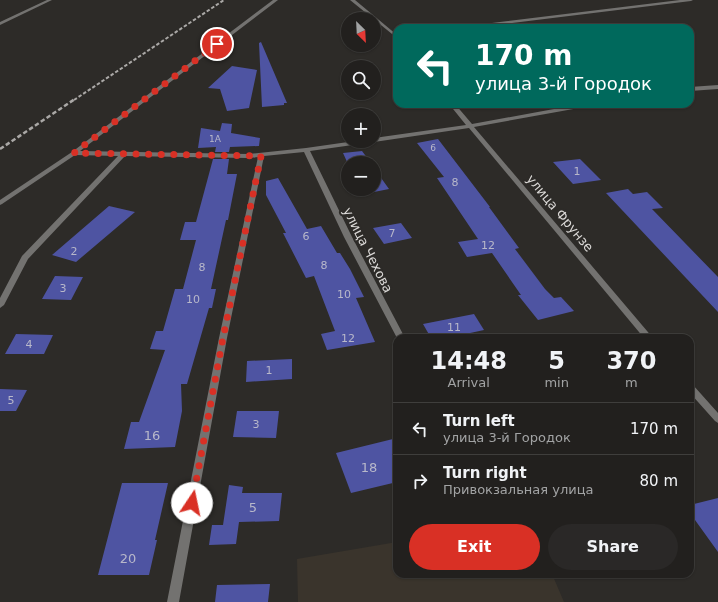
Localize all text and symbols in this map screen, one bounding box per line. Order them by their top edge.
north arrow [341,12,381,52]
map controls [341,12,381,196]
pin [200,27,234,61]
icon: arrive [206,33,228,55]
text: 170 m [475,39,572,72]
icon: left [409,40,461,92]
button: search [341,60,381,100]
text: улица 3-й Городок [475,73,652,94]
button: + [341,108,381,148]
house number: 1А [209,134,222,144]
house number: 6 [430,143,436,153]
button: − [341,156,381,196]
house number: 1 [574,165,581,178]
street label: улица Фрунзе [523,171,597,255]
house number: 8 [452,176,459,189]
street label: улица Чехова [340,205,396,295]
house number: 7 [389,227,396,240]
house number: 6 [303,230,310,243]
house number: 12 [481,239,495,252]
house number: 2 [71,245,78,258]
house number: 8 [321,259,328,272]
house number: 8 [199,261,206,274]
house number: 3 [60,282,67,295]
house number: 10 [337,288,351,301]
house number: 10 [186,293,200,306]
house number: 11 [447,321,461,334]
house number: 12 [341,332,355,345]
house number: 4 [26,338,33,351]
text: 14:48 [430,347,507,375]
text: 5 [548,347,565,375]
text: 370 [606,347,656,375]
house number: 1 [266,364,273,377]
text: Arrival [448,375,490,390]
text: min [544,375,569,390]
text: m [625,375,638,390]
house number: 5 [8,394,15,407]
text: Turn left [443,412,515,430]
house number: 3 [253,418,260,431]
icon: left [409,418,431,440]
text: 170 m [630,420,678,438]
house number: 16 [144,428,160,443]
text: улица 3-й Городок [443,430,571,445]
house number: 18 [361,460,377,475]
text: Turn right [443,464,527,482]
icon: right [409,470,431,492]
text: 80 m [640,472,678,490]
position arrow [171,482,213,524]
text: Привокзальная улица [443,482,593,497]
house number: 5 [249,500,257,515]
button: Exit [409,524,540,570]
button: Share [548,524,678,570]
house number: 20 [120,551,136,566]

